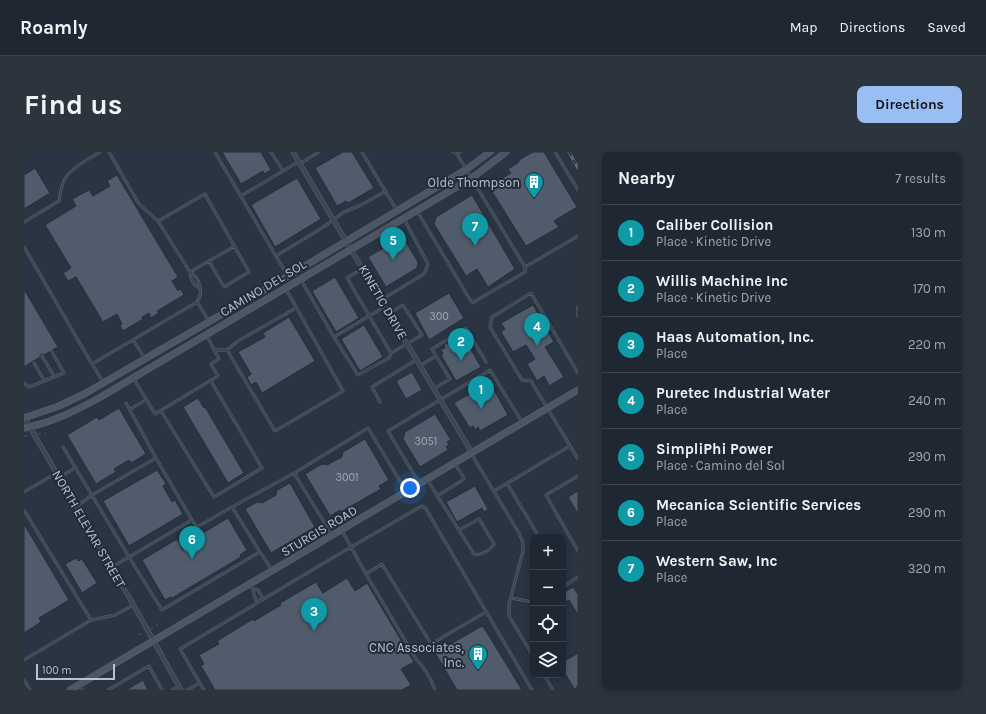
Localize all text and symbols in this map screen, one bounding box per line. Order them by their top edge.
text: Roamly [20,17,87,39]
text: Map [790,19,818,36]
text: Directions [840,19,905,36]
text: Saved [927,19,966,36]
button: Directions [857,86,962,123]
text: Find us [24,88,123,121]
text: Nearby [618,168,675,188]
building icon: Olde Thompson [523,171,545,199]
text: 7 results [895,171,946,186]
place label: Olde Thompson [428,175,520,190]
pin: 7 [462,213,488,246]
text: Caliber Collision [656,216,773,234]
text: 1 [629,225,633,240]
text: 130 m [911,225,946,240]
pin: 5 [380,227,406,260]
text: Place · Kinetic Drive [656,234,771,249]
street label: CAMINO DEL SOL [217,256,309,320]
street label: KINETIC DRIVE [356,262,410,342]
text: Willis Machine Inc [656,272,788,290]
text: 2 [627,281,635,296]
text: 170 m [913,281,946,296]
text: Place · Kinetic Drive [656,290,771,305]
house number: 300 [429,310,449,323]
pin: 4 [524,313,550,346]
pin: 2 [448,328,474,361]
text: Haas Automation, Inc. [656,328,813,346]
text: 3 [627,337,635,352]
text: 220 m [908,337,946,352]
text: Place [656,346,687,361]
pin: 1 [468,376,494,409]
text: Puretec Industrial Water [656,384,830,402]
text: 4 [627,393,635,408]
text: 240 m [908,393,946,408]
text: Place [656,402,687,417]
house number: 3051 [415,435,437,448]
text: SimpliPhi Power [656,440,773,458]
text: 5 [627,449,635,464]
text: 290 m [908,449,946,464]
text: Place · Camino del Sol [656,458,785,473]
street label: NORTH ELEVAR STREET [49,468,129,591]
house number: 3001 [335,471,359,484]
your location [400,478,420,498]
text: Mecanica Scientific Services [656,496,861,514]
street label: STURGIS ROAD [278,502,360,560]
text: 6 [627,505,635,520]
text: 290 m [908,505,946,520]
text: Place [656,514,687,529]
pin: 6 [179,526,205,559]
map controls [530,534,566,678]
button: + [530,534,566,570]
text: Western Saw, Inc [656,552,778,570]
text: 7 [628,561,634,576]
text: 320 m [908,561,946,576]
button: − [530,570,566,606]
text: Place [656,570,687,585]
pin: 3 [301,598,327,631]
button: locate [530,606,566,642]
place label: CNC Associates, Inc. [369,640,464,670]
button: layers [530,642,566,678]
building icon: CNC Associates, Inc. [467,643,489,671]
scale bar [36,662,115,681]
text: 100 m [42,664,72,677]

